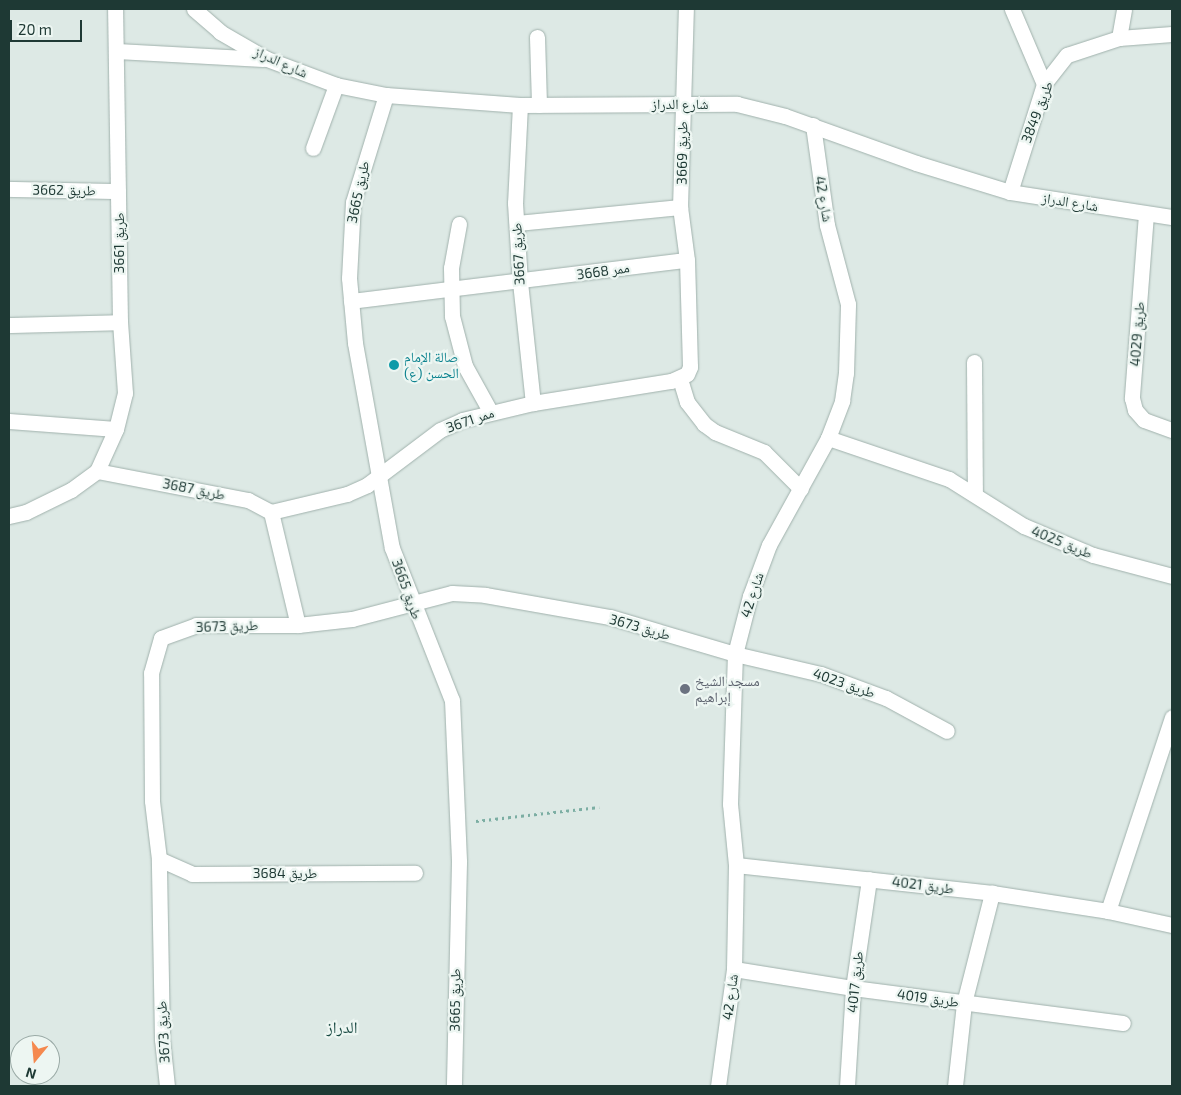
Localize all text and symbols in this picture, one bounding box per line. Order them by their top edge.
scale bar [12,10,85,42]
text: 20 m [18,20,52,38]
street label: شارع الدراز [252,43,310,81]
street label: طريق 3849 [1018,79,1056,145]
street label: شارع الدراز [652,96,708,112]
street label: طريق 3669 [673,121,691,185]
street label: طريق 3665 [343,159,373,225]
street label: شارع 42 [812,175,836,223]
street label: طريق 3662 [32,181,96,199]
street label: شارع الدراز [1041,189,1099,215]
street label: طريق 3661 [111,212,127,274]
street label: طريق 3667 [508,222,528,286]
street label: ممر 3668 [575,259,631,283]
street label: طريق 4029 [1126,301,1148,367]
place label: صالة الإمام الحسن (ع) [404,349,459,382]
marker: صالة الإمام الحسن (ع) [388,359,400,371]
street label: ممر 3671 [444,404,496,436]
street label: طريق 3687 [161,475,227,503]
street label: طريق 4025 [1029,522,1095,562]
street label: طريق 3665 [388,556,426,622]
street label: شارع 42 [737,570,767,620]
street label: طريق 3673 [608,610,672,644]
street label: طريق 3673 [195,617,259,635]
street label: طريق 4023 [811,665,877,701]
place label: مسجد الشيخ إبراهيم [695,673,760,706]
marker: مسجد الشيخ إبراهيم [679,683,691,695]
street label: طريق 3684 [253,865,317,881]
street label: طريق 4021 [891,873,955,897]
street label: طريق 4017 [843,950,867,1014]
street label: طريق 3665 [446,968,464,1032]
street label: شارع 42 [718,973,742,1021]
street label: طريق 4019 [896,985,960,1011]
street label: طريق 3673 [153,1000,173,1064]
district label: الدراز [327,1017,357,1037]
north arrow [10,1035,60,1085]
text: N [23,1064,38,1083]

